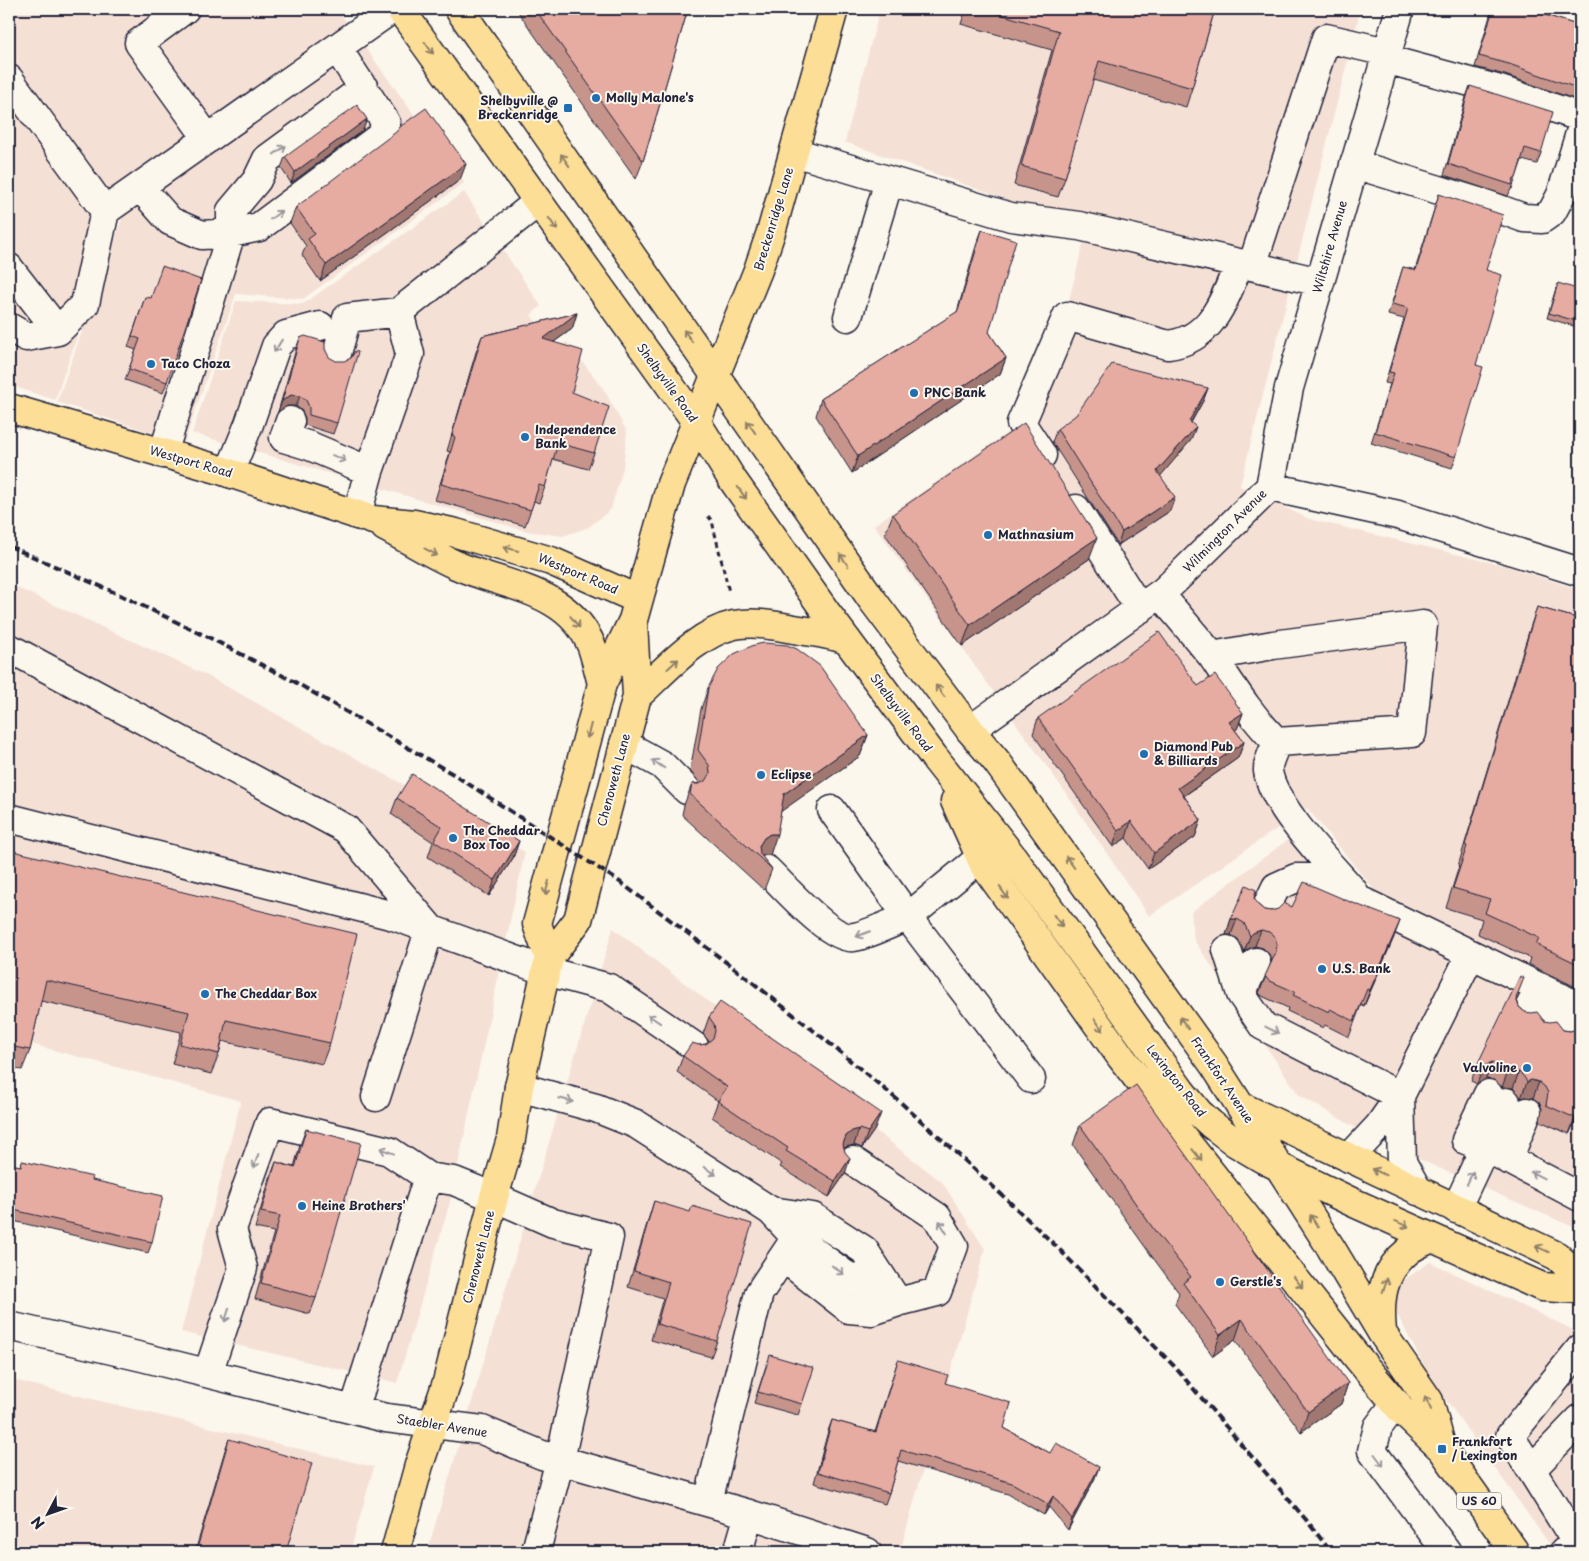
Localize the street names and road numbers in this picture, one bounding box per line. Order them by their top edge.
street label: Breckenridge Lane [749,164,797,273]
street label: Wiltshire Avenue [1307,198,1351,295]
street label: Shelbyville Road [633,339,703,426]
street label: Westport Road [148,441,235,481]
street label: Wilmington Avenue [1178,484,1270,576]
street label: Westport Road [535,548,621,598]
street label: Shelbyville Road [866,669,937,755]
street label: Chenoweth Lane [592,731,634,828]
street label: Frankfort Avenue [1187,1033,1259,1127]
street label: Lexington Road [1143,1040,1211,1120]
street label: Chenoweth Lane [458,1208,498,1305]
street label: Staebler Avenue [395,1409,489,1441]
road number: US 60 [1456,1492,1502,1510]

